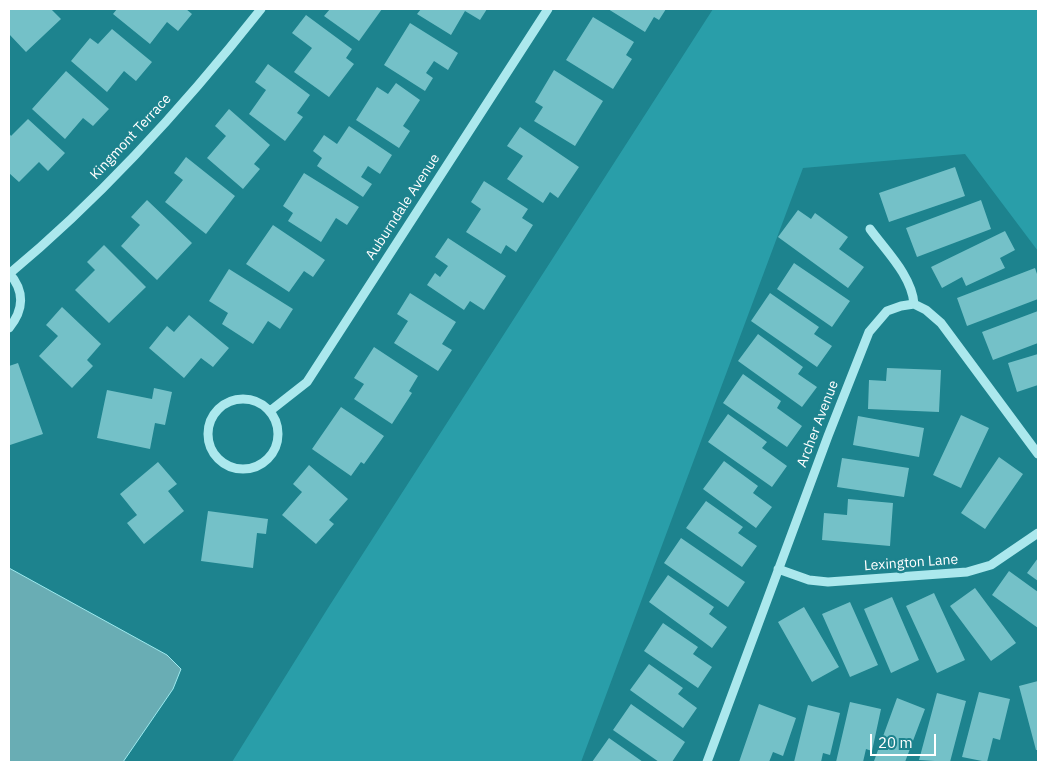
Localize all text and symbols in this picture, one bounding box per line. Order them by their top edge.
street label: Kingmont Terrace [87,91,175,183]
street label: Auburndale Avenue [362,151,444,263]
street label: Archer Avenue [794,378,842,470]
street label: Lexington Lane [863,551,959,575]
scale bar [872,724,938,756]
text: 20 m [878,733,913,752]

